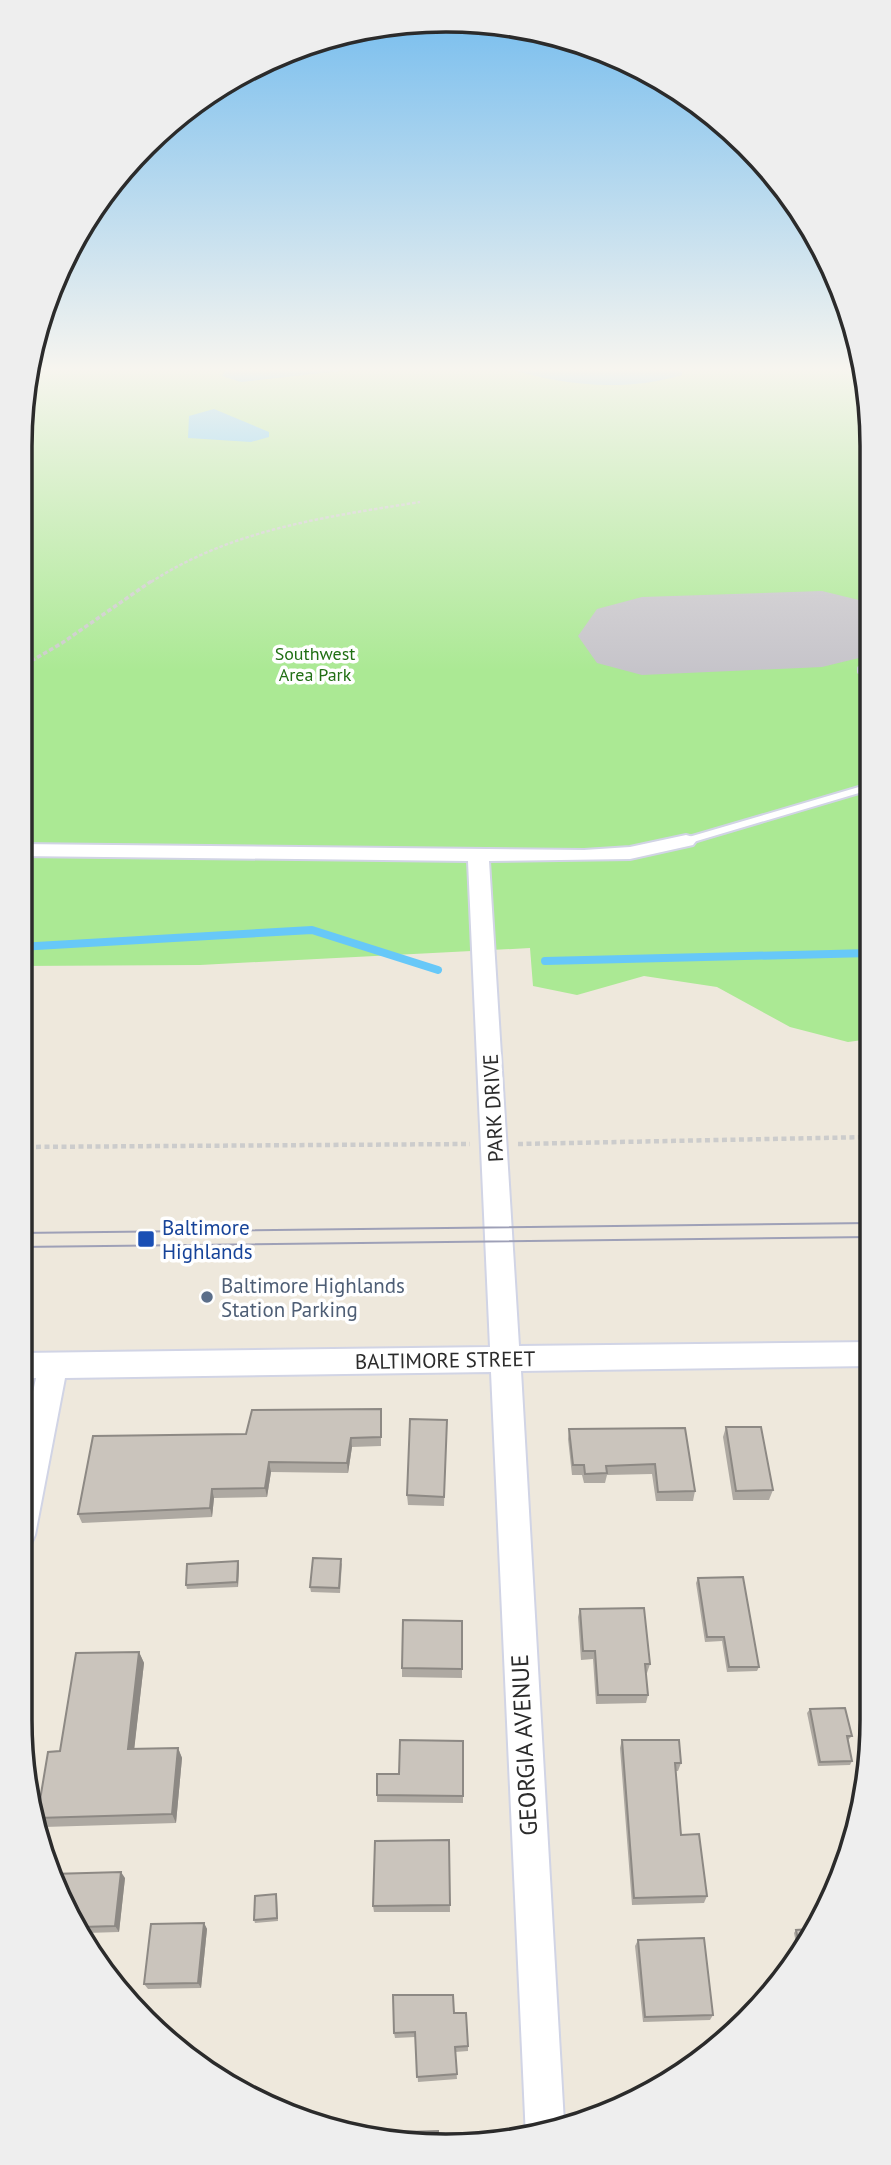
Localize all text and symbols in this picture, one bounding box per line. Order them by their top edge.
park label: Southwest Area Park [275,642,355,686]
street label: PARK DRIVE [477,1053,509,1163]
place label: Baltimore Highlands [162,1214,253,1265]
marker: Baltimore Highlands [136,1229,156,1249]
place label: Baltimore Highlands Station Parking [221,1272,405,1323]
marker: Baltimore Highlands Station Parking [199,1289,215,1305]
street label: BALTIMORE STREET [355,1345,536,1375]
street label: GEORGIA AVENUE [504,1653,544,1837]

